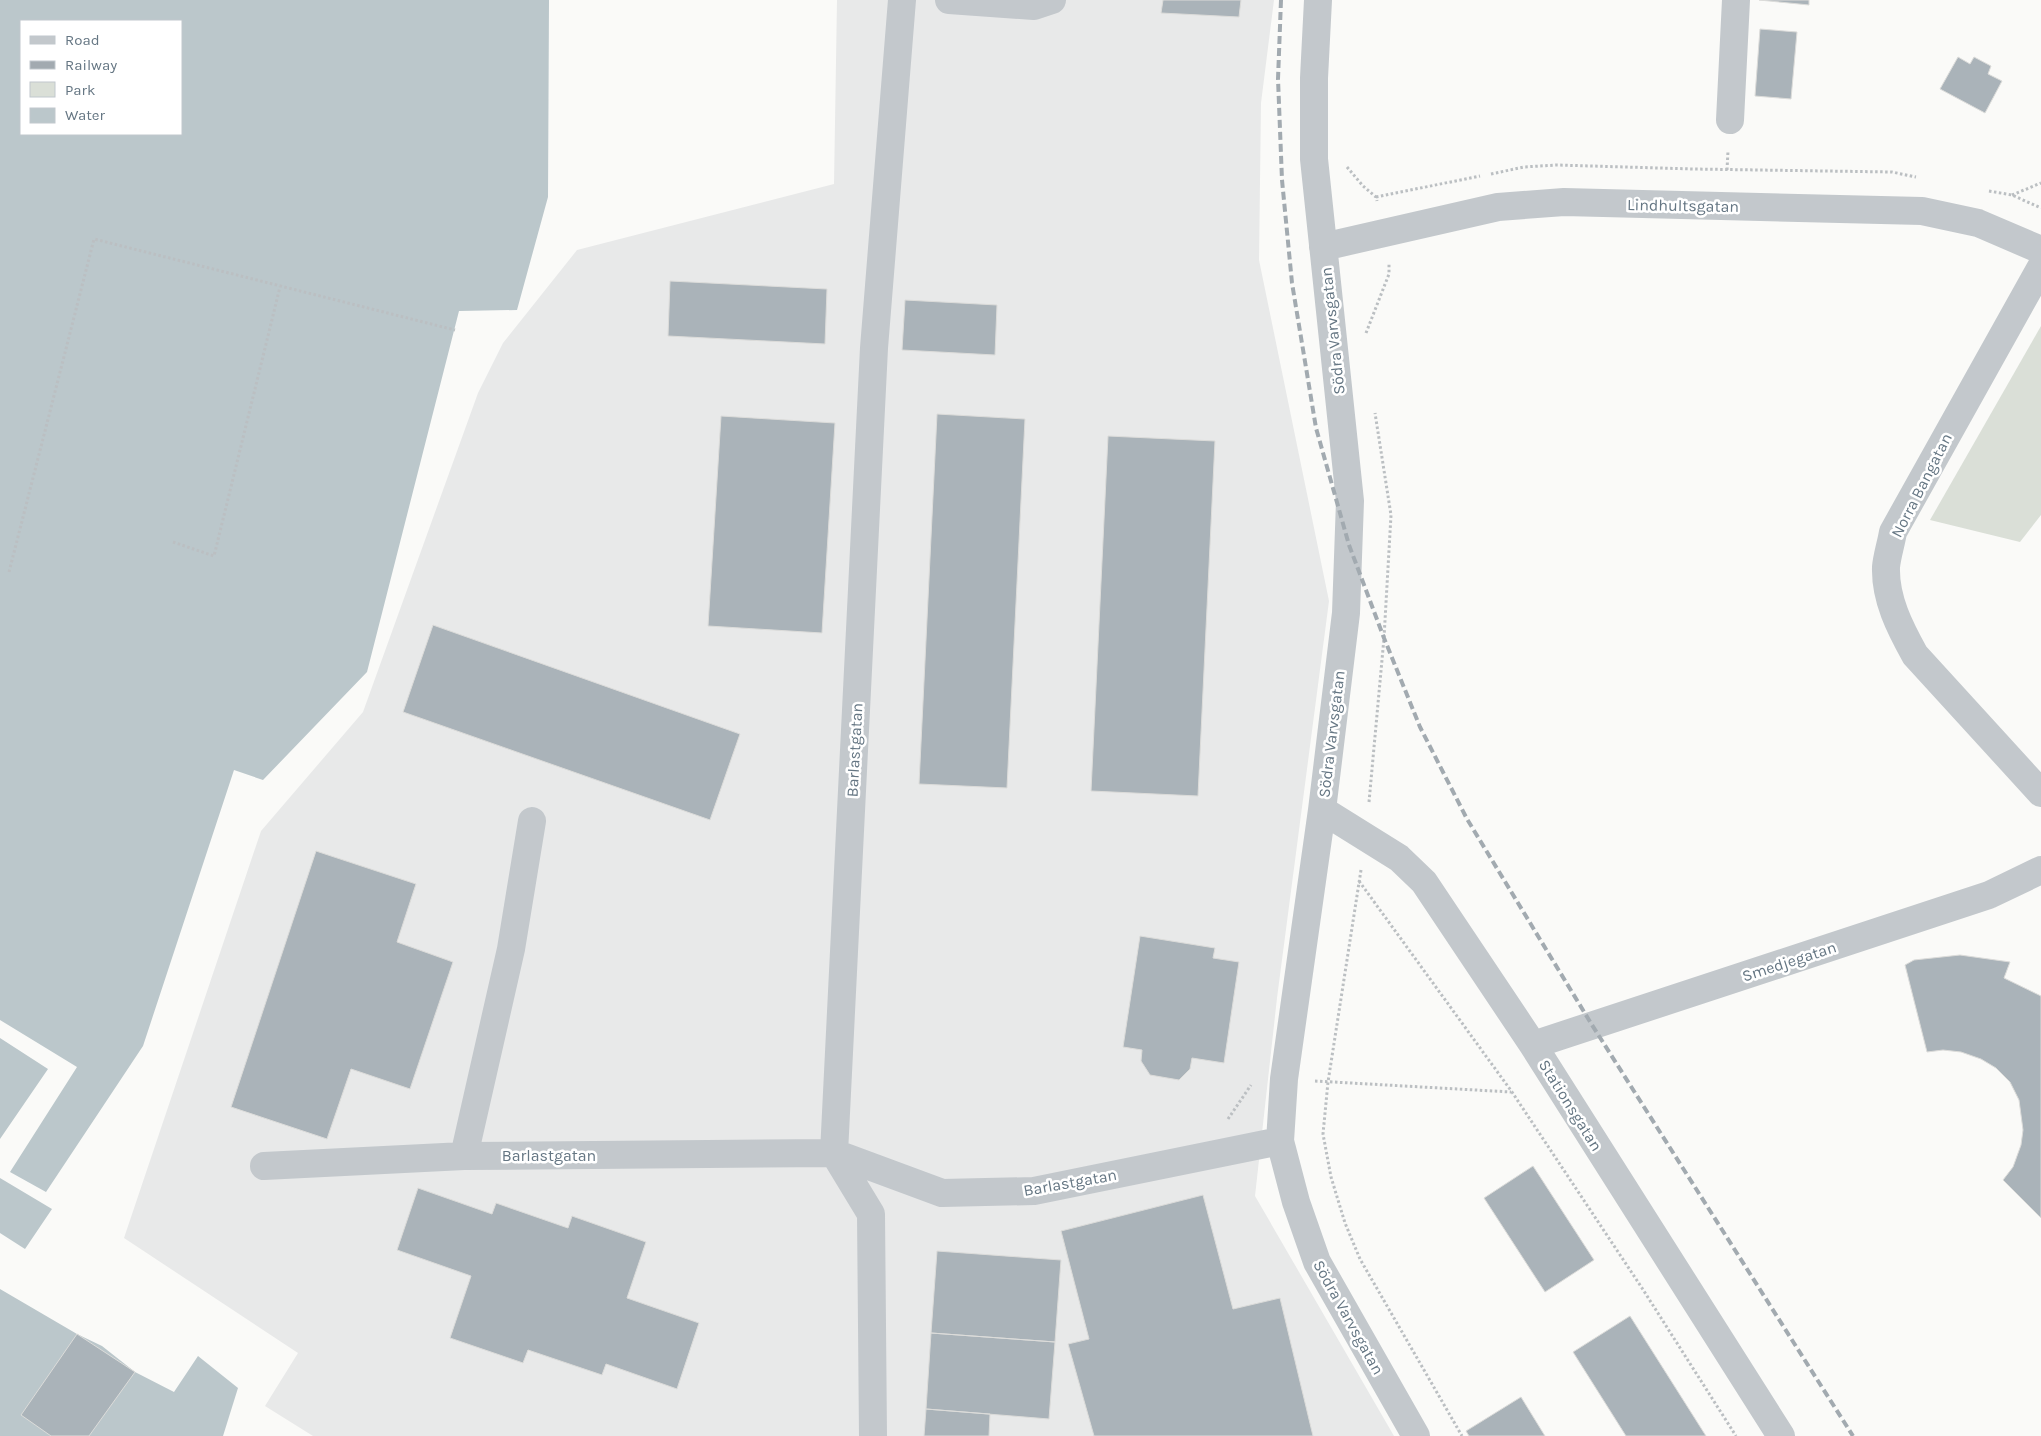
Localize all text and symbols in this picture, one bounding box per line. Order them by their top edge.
legend [20,20,182,135]
text: Road [65,31,100,49]
text: Railway [65,56,117,74]
text: Park [65,81,95,99]
text: Water [65,106,106,124]
street label: Lindhultsgatan [1627,195,1739,216]
street label: Södra Varvsgatan [1316,266,1349,396]
street label: Norra Bangatan [1887,430,1956,541]
street label: Södra Varvsgatan [1314,669,1349,799]
street label: Barlastgatan [843,702,866,798]
street label: Smedjegatan [1740,937,1839,986]
street label: Stationsgatan [1535,1056,1606,1155]
street label: Barlastgatan [502,1146,596,1165]
street label: Barlastgatan [1022,1165,1118,1200]
street label: Södra Varvsgatan [1309,1257,1388,1378]

